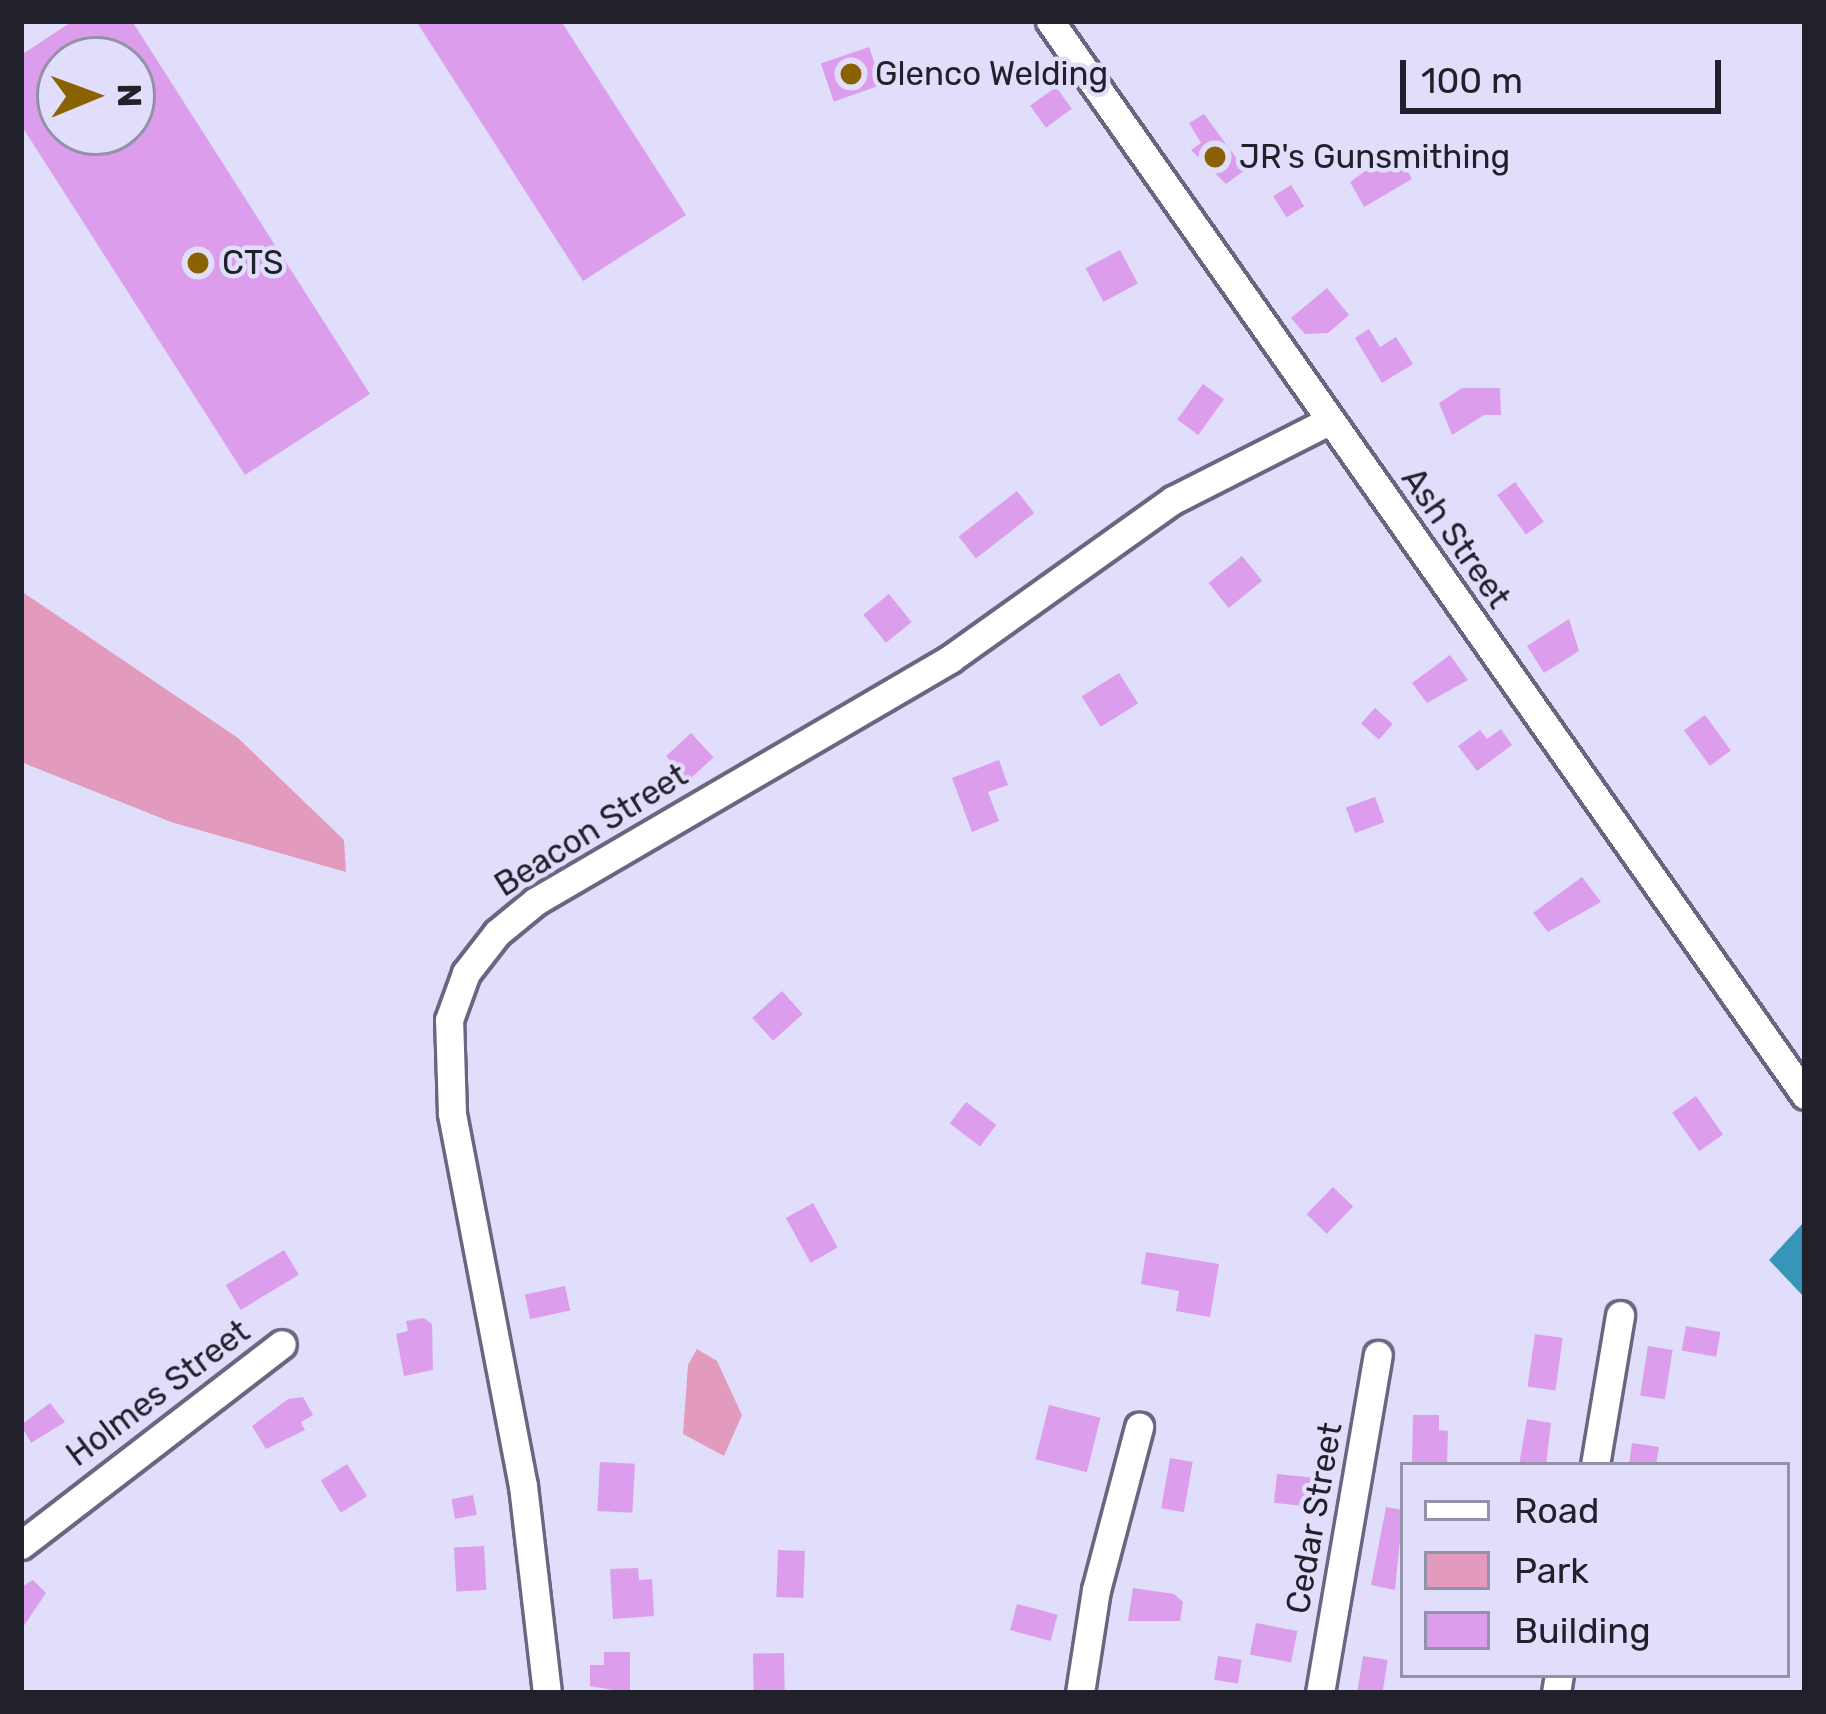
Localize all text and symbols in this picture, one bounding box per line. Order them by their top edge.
north arrow [36,36,156,156]
scale bar [1406,36,1727,110]
place label: Glenco Welding [875,54,1109,94]
text: 100 m [1421,59,1523,102]
marker: Glenco Welding [838,61,864,87]
text: N [110,83,149,108]
place label: JR's Gunsmithing [1239,137,1510,177]
marker: JR's Gunsmithing [1202,144,1228,170]
place label: CTS [222,243,283,283]
marker: CTS [185,250,211,276]
street label: Ash Street [1393,460,1519,616]
street label: Beacon Street [487,755,695,905]
street label: Holmes Street [59,1311,257,1475]
street label: Cedar Street [1278,1419,1350,1617]
legend [1400,1462,1790,1678]
text: Road [1514,1489,1599,1532]
text: Park [1514,1549,1589,1592]
text: Building [1514,1609,1651,1652]

